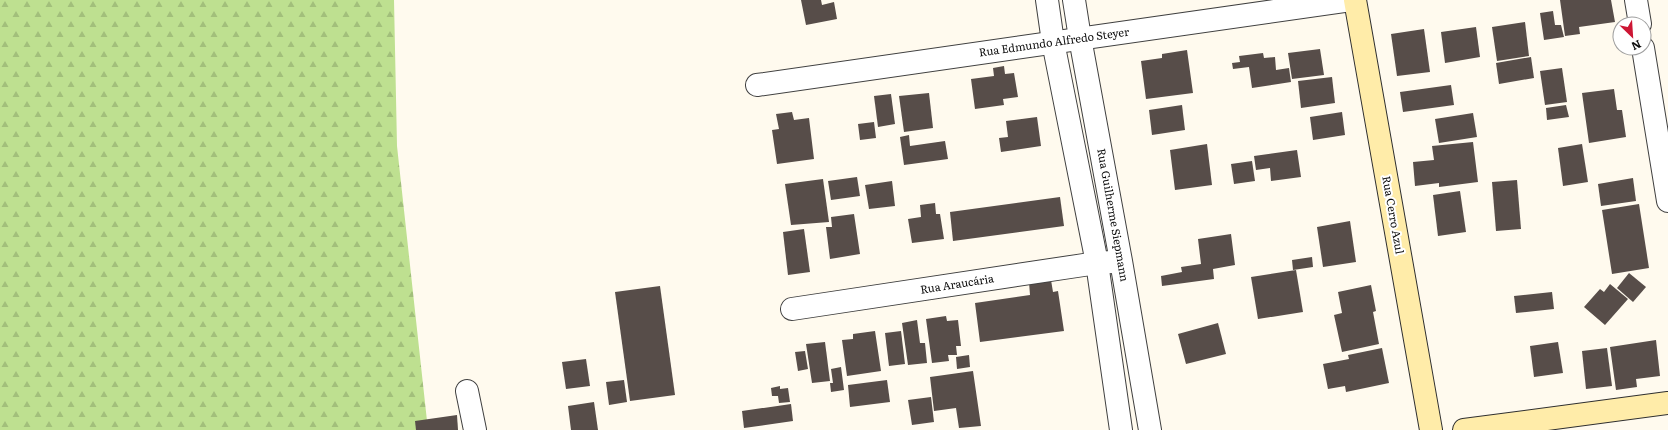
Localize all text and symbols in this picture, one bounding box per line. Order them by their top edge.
north arrow [1612,16,1652,56]
street label: Rua Edmundo Alfredo Steyer [978,22,1131,59]
text: N [1629,37,1644,55]
street label: Rua Guilherme Siepmann [1094,147,1134,283]
street label: Rua Cerro Azul [1379,175,1409,255]
street label: Rua Araucária [919,269,995,297]

